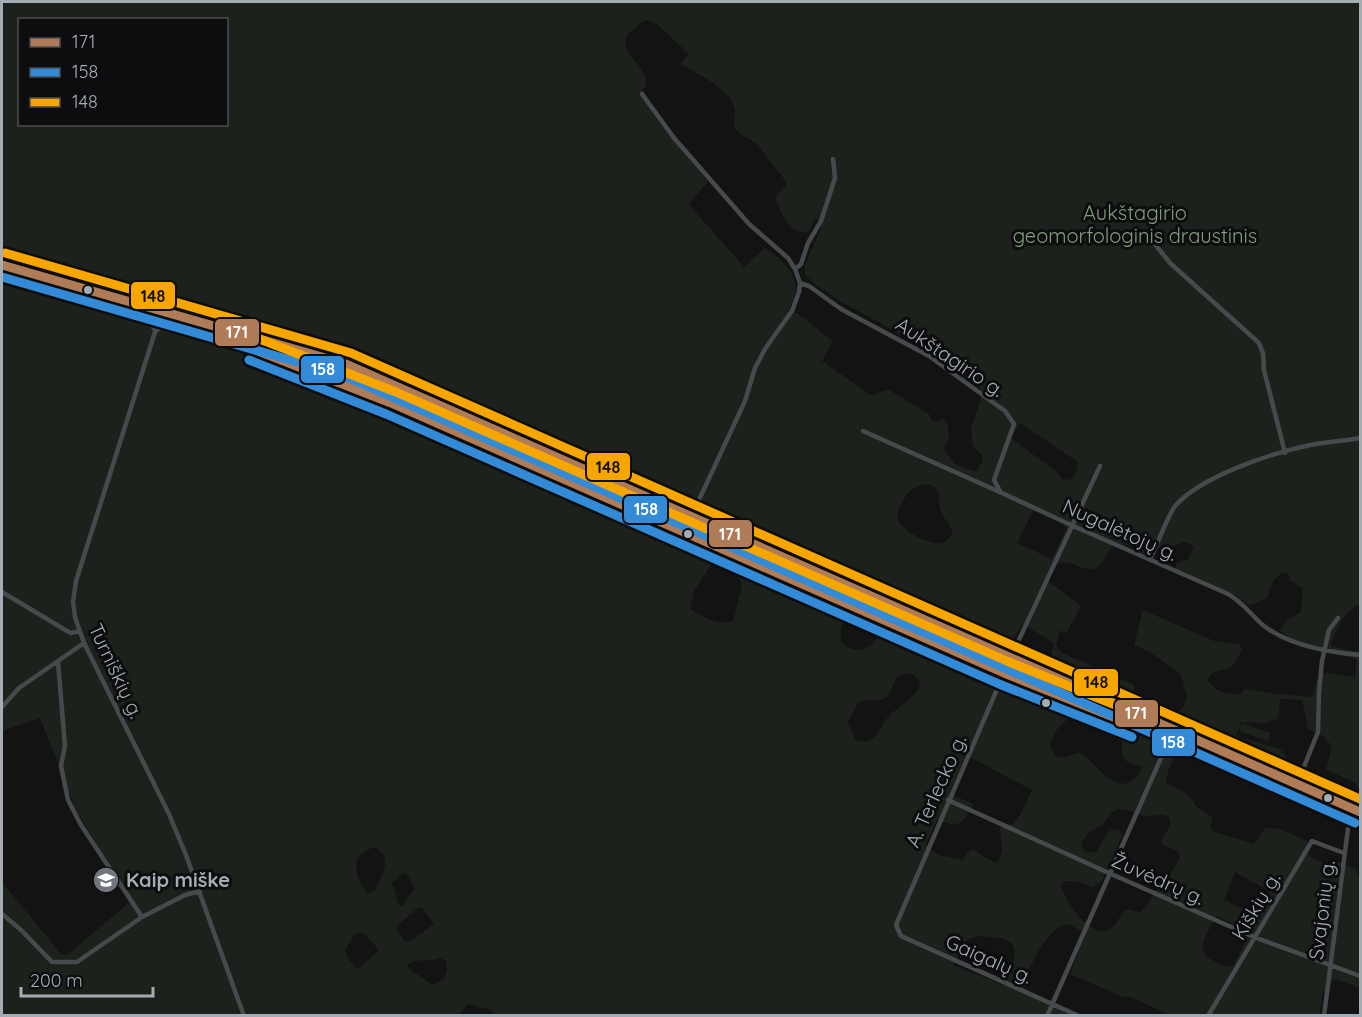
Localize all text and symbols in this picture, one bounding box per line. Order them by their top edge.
legend [18,18,228,126]
text: 171 [72,30,95,53]
text: 158 [72,60,98,83]
text: 148 [72,90,98,113]
park label: Aukštagirio geomorfologinis draustinis [1013,200,1257,248]
line badge: 148 [130,281,176,310]
unlabelled marker [82,284,94,296]
text: 148 [141,286,165,306]
street label: Aukštagirio g. [891,311,1009,402]
line badge: 171 [214,318,260,347]
text: 171 [226,322,248,342]
line badge: 158 [300,355,345,384]
text: 158 [311,359,335,379]
line badge: 148 [586,452,631,481]
text: 148 [596,457,620,477]
street label: Nugalėtojų g. [1059,493,1181,566]
line badge: 158 [623,495,668,524]
text: 158 [634,499,658,519]
line badge: 171 [708,519,753,548]
text: 171 [719,524,741,544]
unlabelled marker [682,528,694,540]
street label: Turniškių g. [84,619,149,722]
line badge: 148 [1073,668,1119,697]
text: 148 [1084,672,1108,692]
unlabelled marker [1040,697,1052,709]
line badge: 171 [1114,699,1159,728]
text: 171 [1125,703,1147,723]
line badge: 158 [1151,728,1196,757]
street label: A. Terlecko g. [900,731,972,851]
text: 158 [1161,732,1185,752]
unlabelled marker [1322,792,1334,804]
street label: Žuvėdrų g. [1108,847,1208,910]
street label: Svajonių g. [1303,859,1340,961]
school or university icon: Kaip miške [91,865,121,895]
place label: Kaip miške [126,867,230,892]
street label: Kiškių g. [1226,867,1286,944]
street label: Gaigalų g. [942,928,1037,989]
scale bar [21,960,153,998]
text: 200 m [30,969,83,992]

